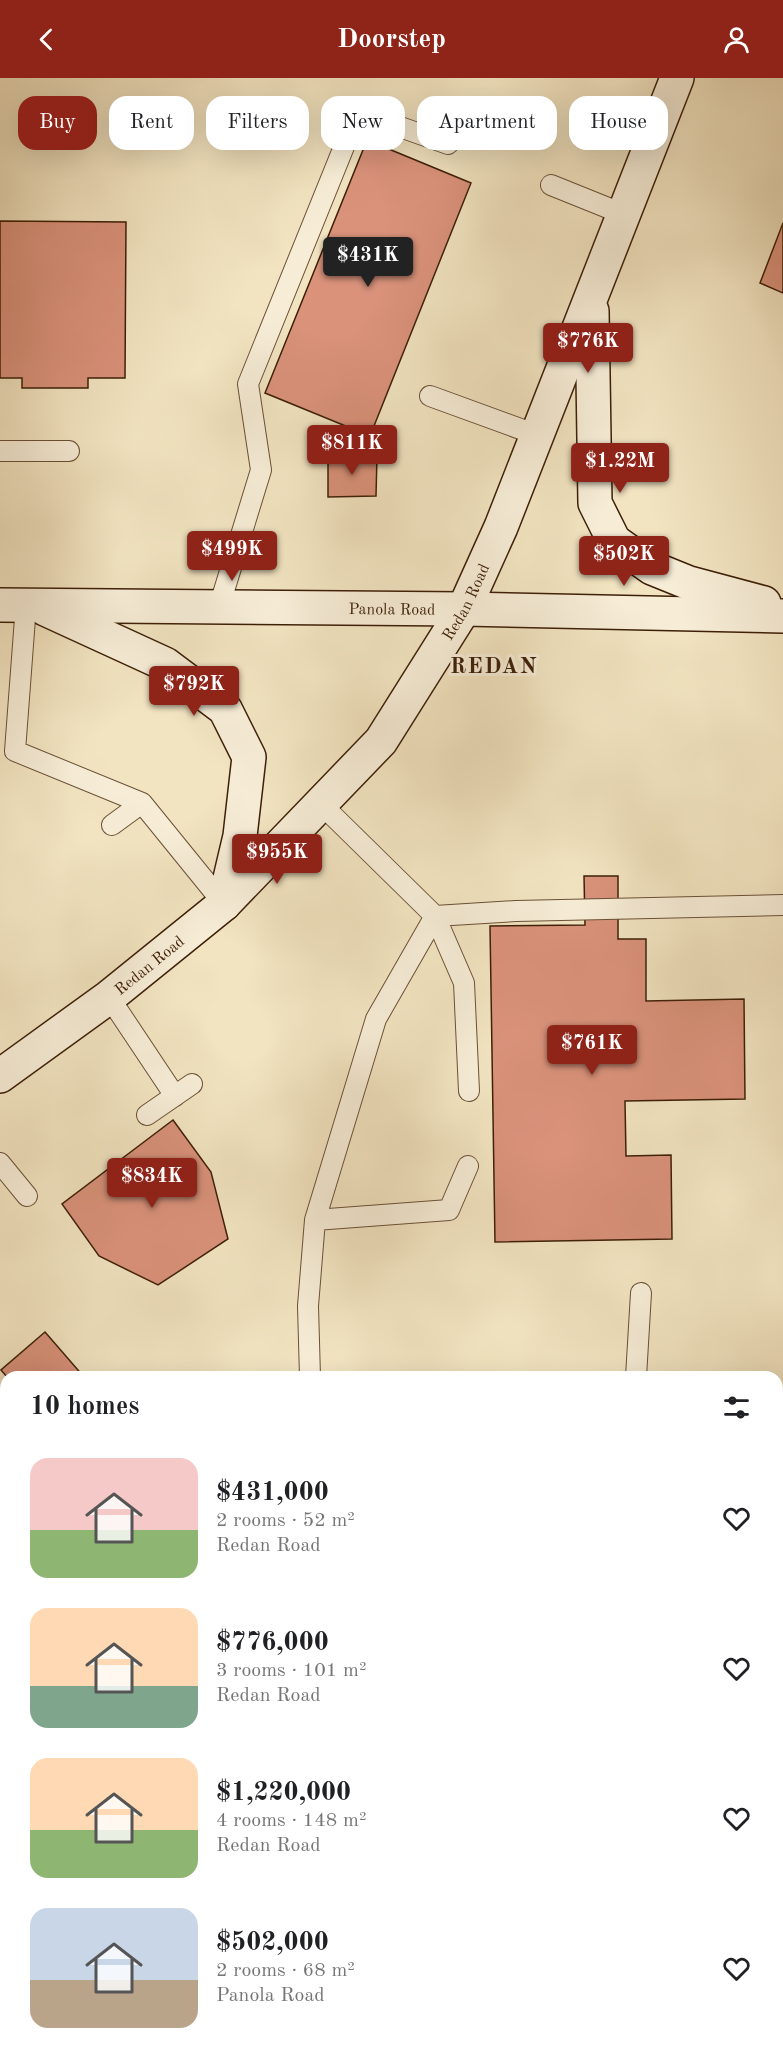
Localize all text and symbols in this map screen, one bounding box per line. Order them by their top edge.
icon: back [30,23,63,56]
icon: person [720,23,753,56]
text: Doorstep [337,26,446,53]
chip: Buy [18,96,97,150]
chip: Rent [109,96,194,150]
chip: Filters [206,96,309,150]
chip: New [321,96,405,150]
chip: Apartment [417,96,557,150]
chip: House [569,96,668,150]
pin: $431K [326,237,410,288]
text: $431K [337,246,399,266]
pin: $776K [546,323,630,374]
text: $776K [557,332,619,352]
pin: $811K [310,425,394,476]
text: $811K [321,434,383,454]
pin: $1.22M [571,443,669,494]
text: $1.22M [585,452,655,472]
pin: $499K [190,531,274,582]
pin: $502K [582,536,666,587]
text: $499K [201,540,263,560]
text: $502K [593,545,655,565]
street label: Redan Road [440,562,493,644]
street label: Panola Road [348,602,436,619]
district label: REDAN [450,656,538,678]
pin: $792K [152,666,236,717]
text: $792K [163,675,225,695]
pin: $955K [235,834,319,885]
text: $955K [246,843,308,863]
street label: Redan Road [113,934,188,999]
pin: $761K [550,1025,634,1076]
text: $761K [561,1034,623,1054]
pin: $834K [110,1158,194,1209]
text: $834K [121,1167,183,1187]
icon: filters [720,1391,753,1424]
text: 10 homes [30,1394,139,1420]
text: $431,000 [216,1480,329,1506]
icon: home [78,1482,150,1554]
icon: heart [720,1502,753,1535]
text: 2 rooms · 52 m² [216,1511,355,1531]
text: Redan Road [216,1536,321,1556]
text: $776,000 [216,1630,329,1656]
icon: home [78,1632,150,1704]
icon: heart [720,1652,753,1685]
text: 3 rooms · 101 m² [216,1661,366,1681]
text: Redan Road [216,1686,321,1706]
text: $1,220,000 [216,1780,351,1806]
icon: home [78,1782,150,1854]
icon: heart [720,1802,753,1835]
text: 4 rooms · 148 m² [216,1811,366,1831]
text: Redan Road [216,1836,321,1856]
text: $502,000 [216,1930,329,1956]
icon: home [78,1932,150,2004]
icon: heart [720,1952,753,1985]
text: 2 rooms · 68 m² [216,1961,355,1981]
text: Panola Road [216,1986,325,2006]

